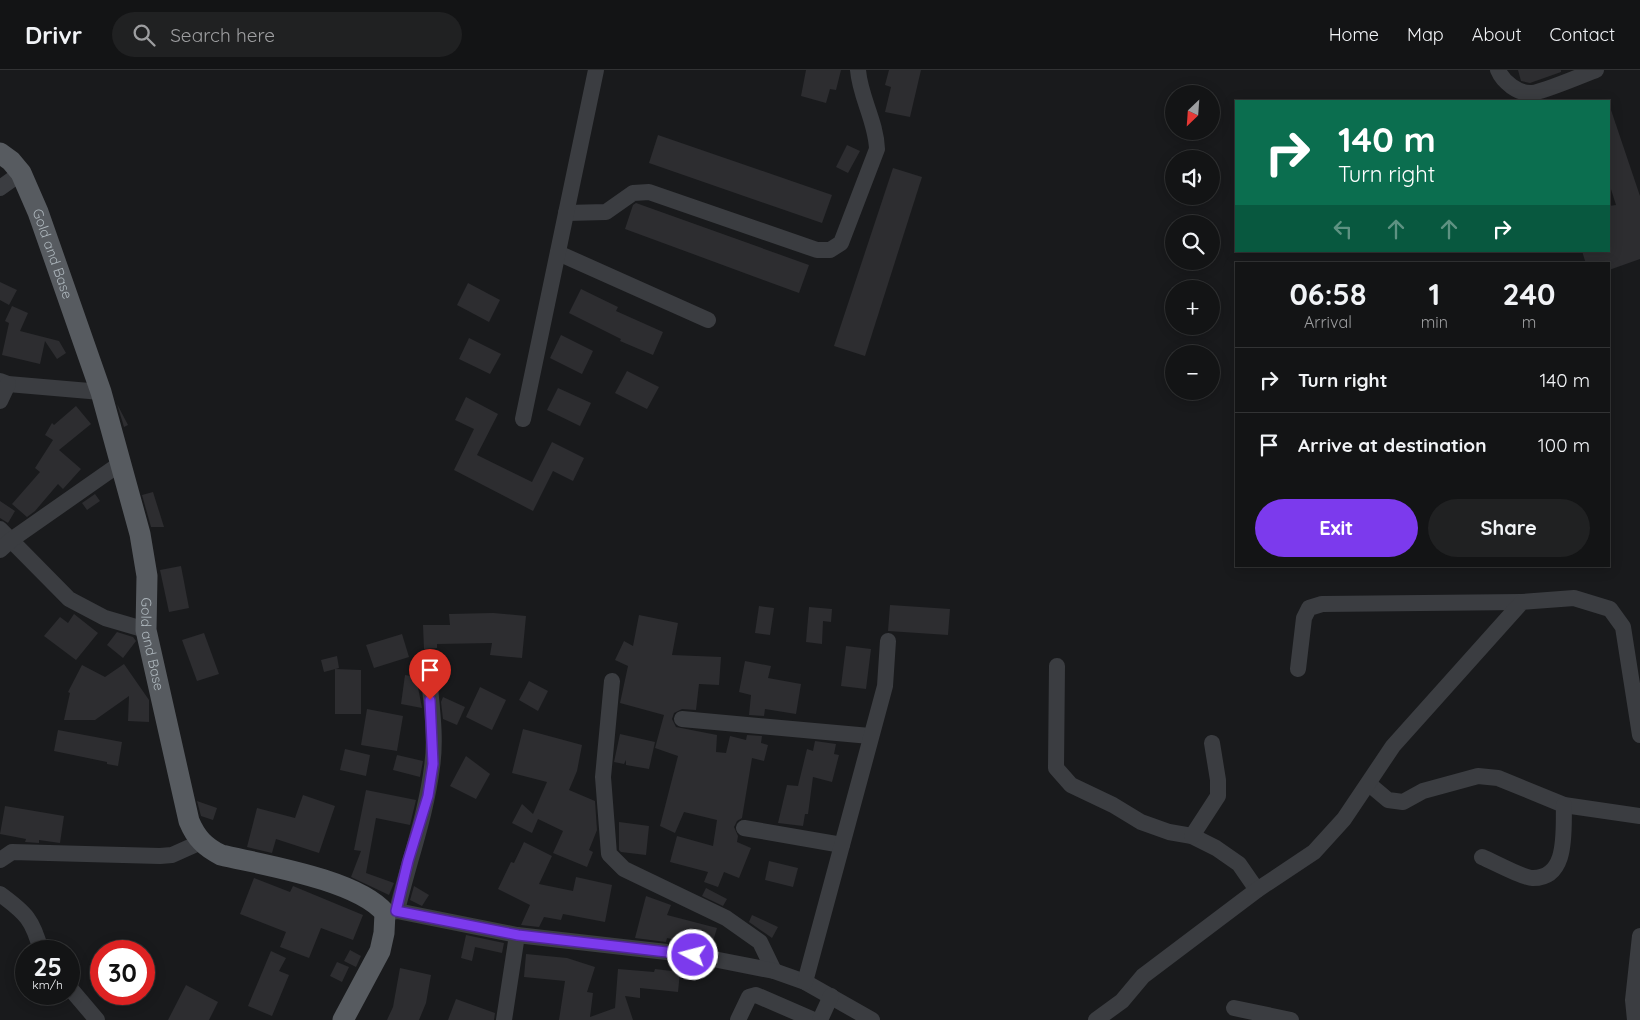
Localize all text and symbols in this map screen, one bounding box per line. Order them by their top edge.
search box [112,12,462,57]
text: Drivr [25,20,82,50]
icon: search [130,21,158,49]
text: Search here [170,23,275,47]
text: Home [1329,23,1379,46]
text: Map [1407,23,1444,46]
text: About [1472,23,1522,46]
text: Contact [1550,23,1615,46]
north arrow [1165,85,1220,140]
map controls [1165,85,1220,400]
text: 140 m [1338,117,1436,161]
icon: right [1255,120,1320,185]
button: sound [1165,150,1220,205]
text: Turn right [1338,160,1435,188]
street label: Gold and Base [28,206,77,301]
button: search [1165,215,1220,270]
icon: left [1329,215,1357,243]
icon: ahead [1382,215,1410,243]
icon: ahead [1435,215,1463,243]
icon: right [1488,215,1516,243]
text: 06:58 [1289,275,1366,313]
text: 1 [1429,275,1440,313]
text: 240 [1502,275,1556,313]
button: + [1165,280,1220,335]
text: Arrival [1304,312,1352,332]
text: min [1421,312,1448,332]
text: m [1522,312,1536,332]
button: − [1165,345,1220,400]
icon: right [1255,366,1283,394]
text: Turn right [1298,368,1387,392]
text: 140 m [1539,368,1590,392]
icon: arrive [1255,431,1283,459]
text: Arrive at destination [1298,433,1487,457]
text: 100 m [1538,433,1590,457]
button: Exit [1255,499,1418,557]
button: Share [1428,499,1590,557]
street label: Gold and Base [137,597,168,693]
pin [409,649,451,700]
icon: arrive [416,656,444,684]
position arrow [666,928,718,980]
speed limit sign: 30 [90,940,155,1005]
text: 25 [33,951,62,982]
text: km/h [32,977,63,992]

